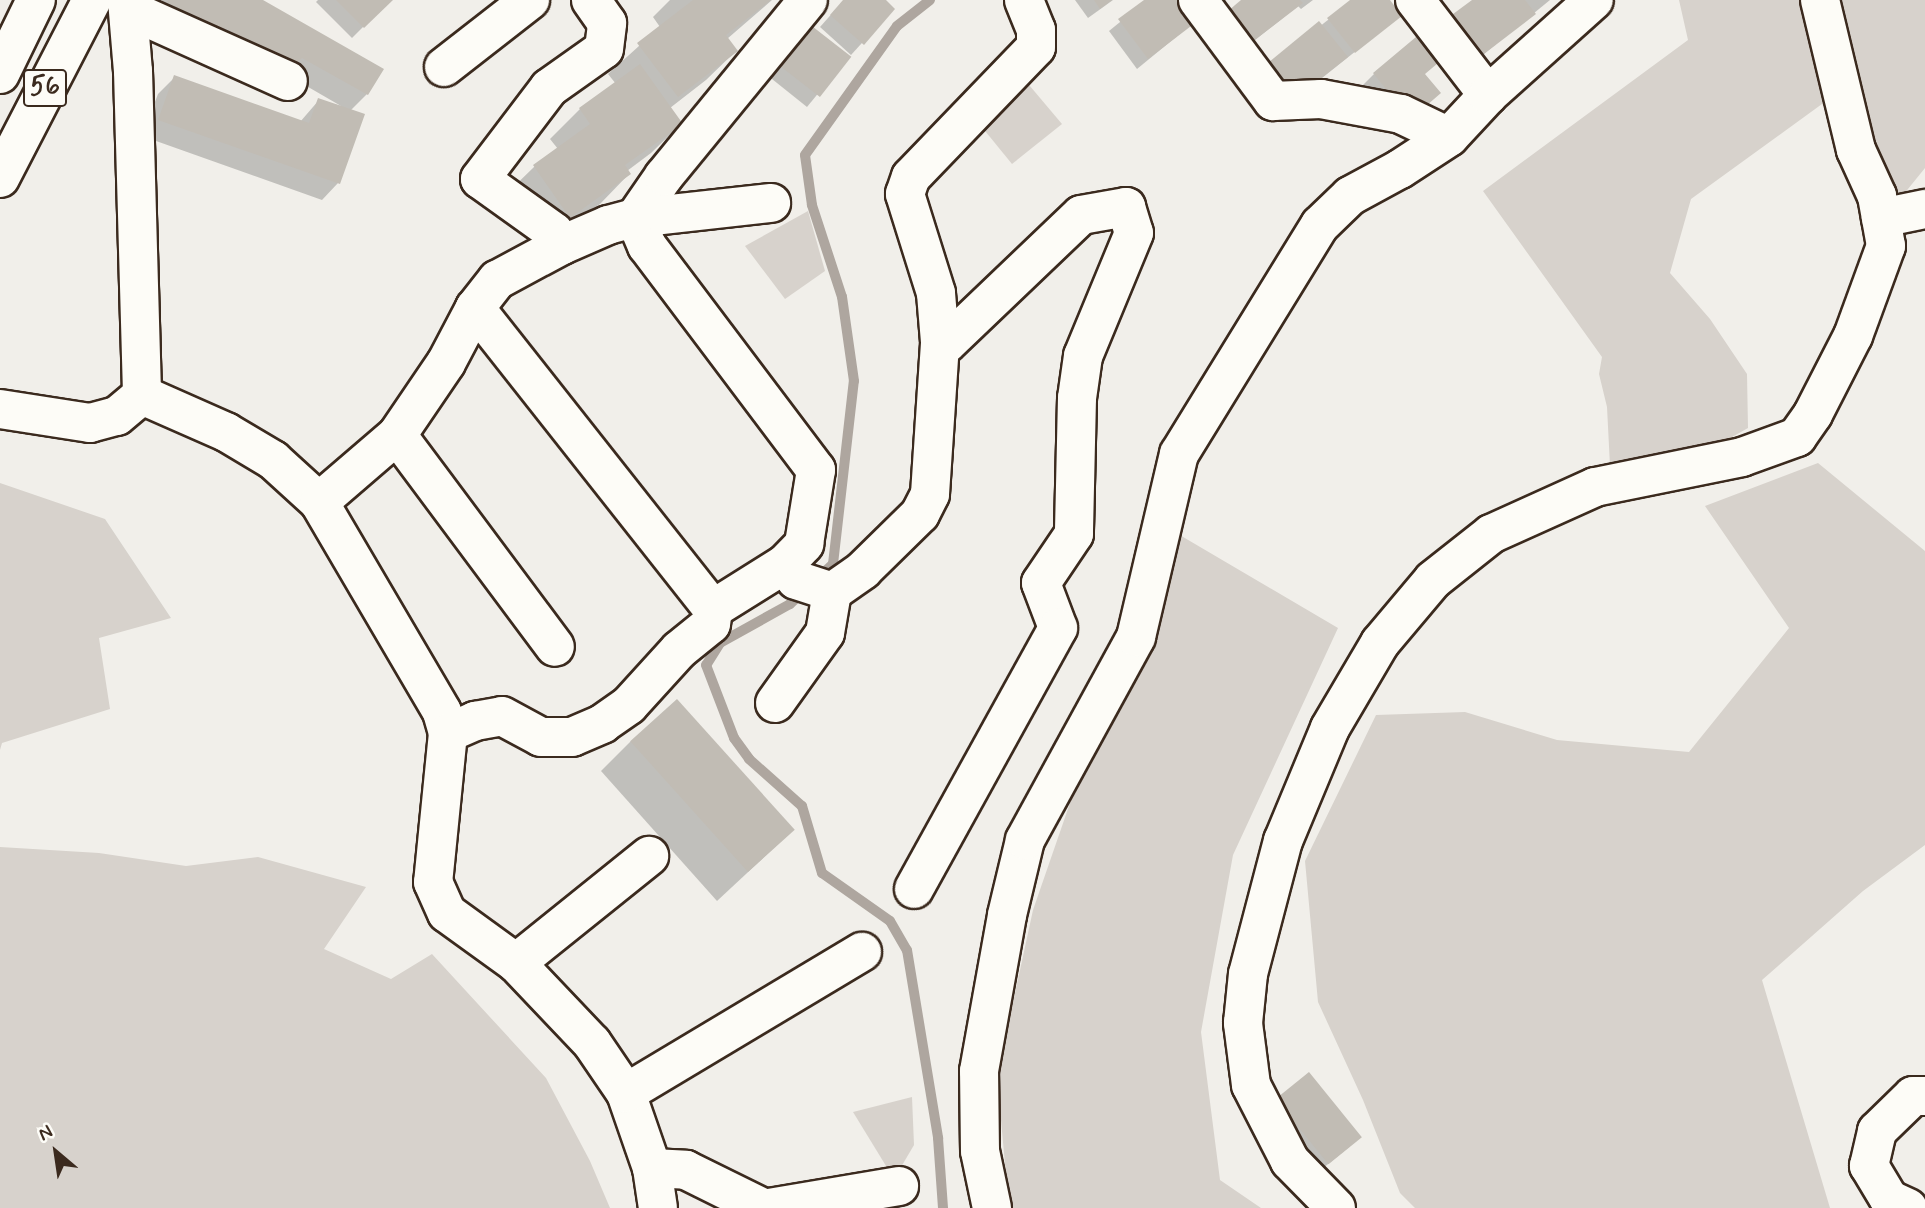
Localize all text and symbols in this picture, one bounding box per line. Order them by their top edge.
road number: 56 [22,66,68,110]
north arrow [21,1117,91,1187]
text: N [34,1119,57,1147]

